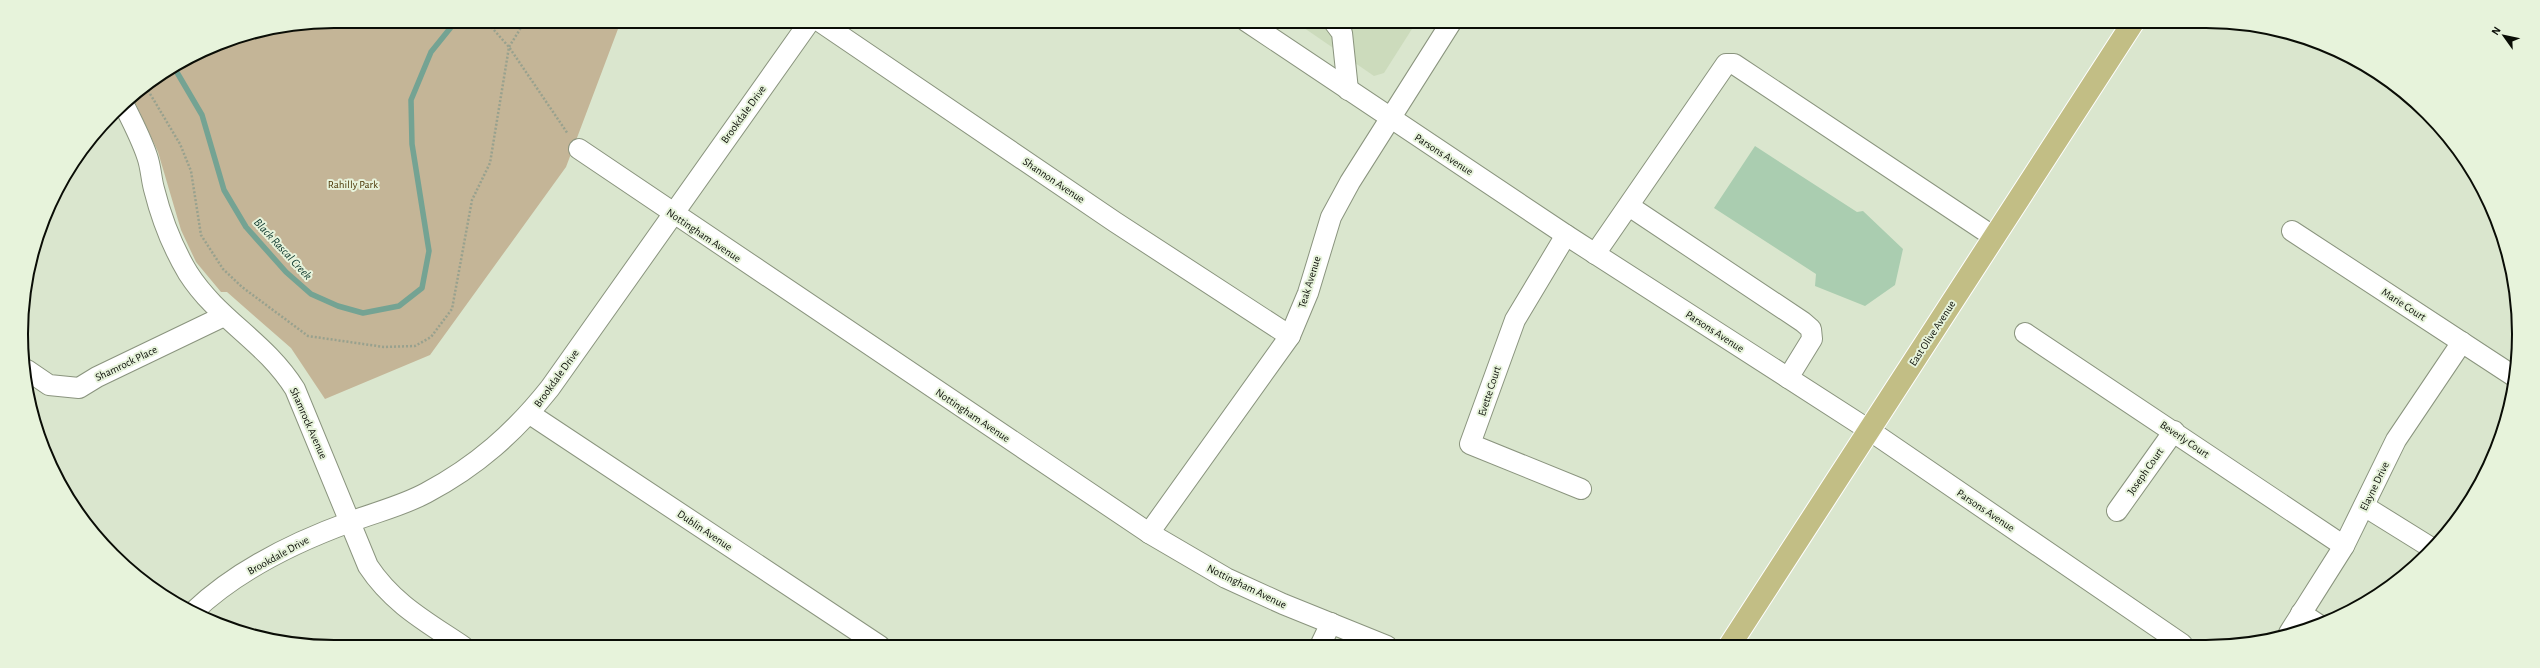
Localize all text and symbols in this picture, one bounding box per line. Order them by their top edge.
north arrow [2484,16,2524,56]
text: N [2489,25,2503,37]
street label: Brookdale Drive [719,83,768,145]
street label: Parsons Avenue [1413,132,1475,177]
street label: Shannon Avenue [1021,156,1087,205]
park label: Rahilly Park [328,179,378,190]
street label: Nottingham Avenue [665,207,743,264]
water label: Black Rascal Creek [252,216,315,282]
street label: Teak Avenue [1296,255,1323,309]
street label: Marie Court [2380,286,2428,323]
street label: East Olive Avenue [1907,299,1958,368]
street label: Parsons Avenue [1684,309,1746,354]
street label: Shamrock Place [94,344,159,383]
street label: Brookdale Drive [532,347,581,409]
street label: Evette Court [1476,364,1503,417]
street label: Shamrock Avenue [288,386,329,460]
street label: Nottingham Avenue [934,387,1012,444]
street label: Beverly Court [2158,419,2212,460]
street label: Joseph Court [2125,445,2166,497]
street label: Elayne Drive [2358,460,2391,512]
street label: Parsons Avenue [1955,487,2017,534]
street label: Dublin Avenue [675,508,734,553]
street label: Brookdale Drive [246,534,311,577]
street label: Nottingham Avenue [1205,562,1288,610]

